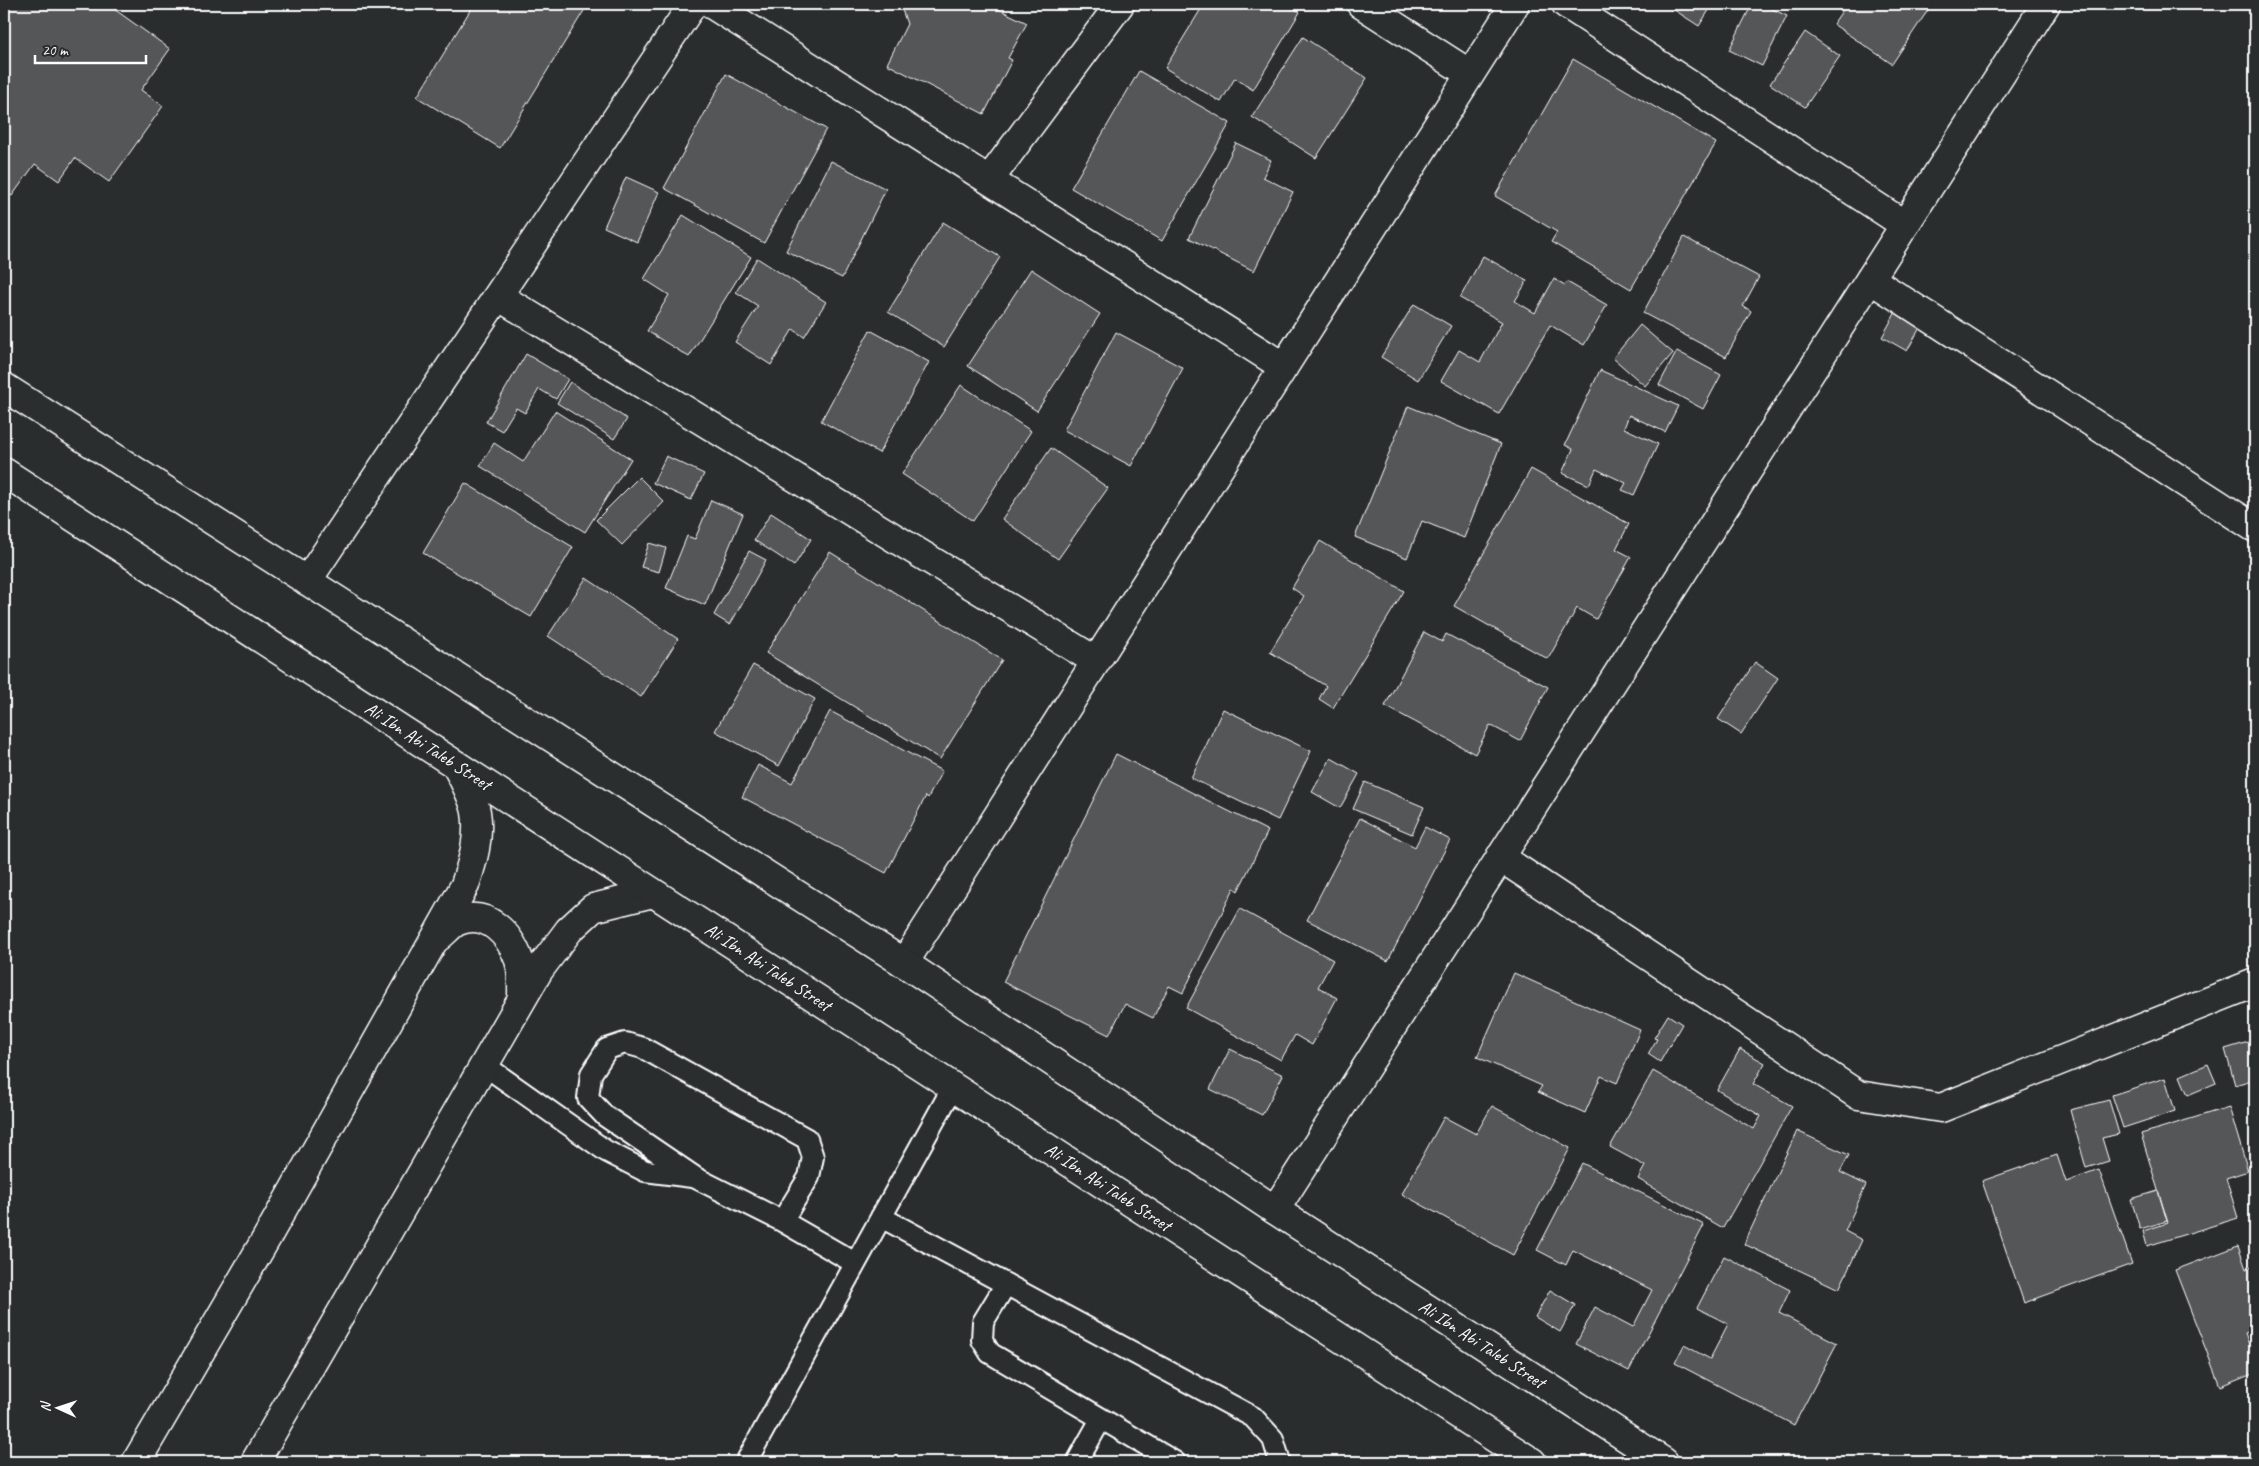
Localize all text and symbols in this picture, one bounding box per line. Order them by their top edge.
scale bar [35,32,146,64]
text: 20 m [42,41,69,60]
street label: Ali Ibn Abi Taleb Street [361,697,498,797]
street label: Ali Ibn Abi Taleb Street [701,918,838,1018]
street label: Ali Ibn Abi Taleb Street [1041,1138,1178,1238]
street label: Ali Ibn Abi Taleb Street [1415,1295,1552,1395]
north arrow [32,1384,82,1434]
text: N [37,1400,54,1412]

